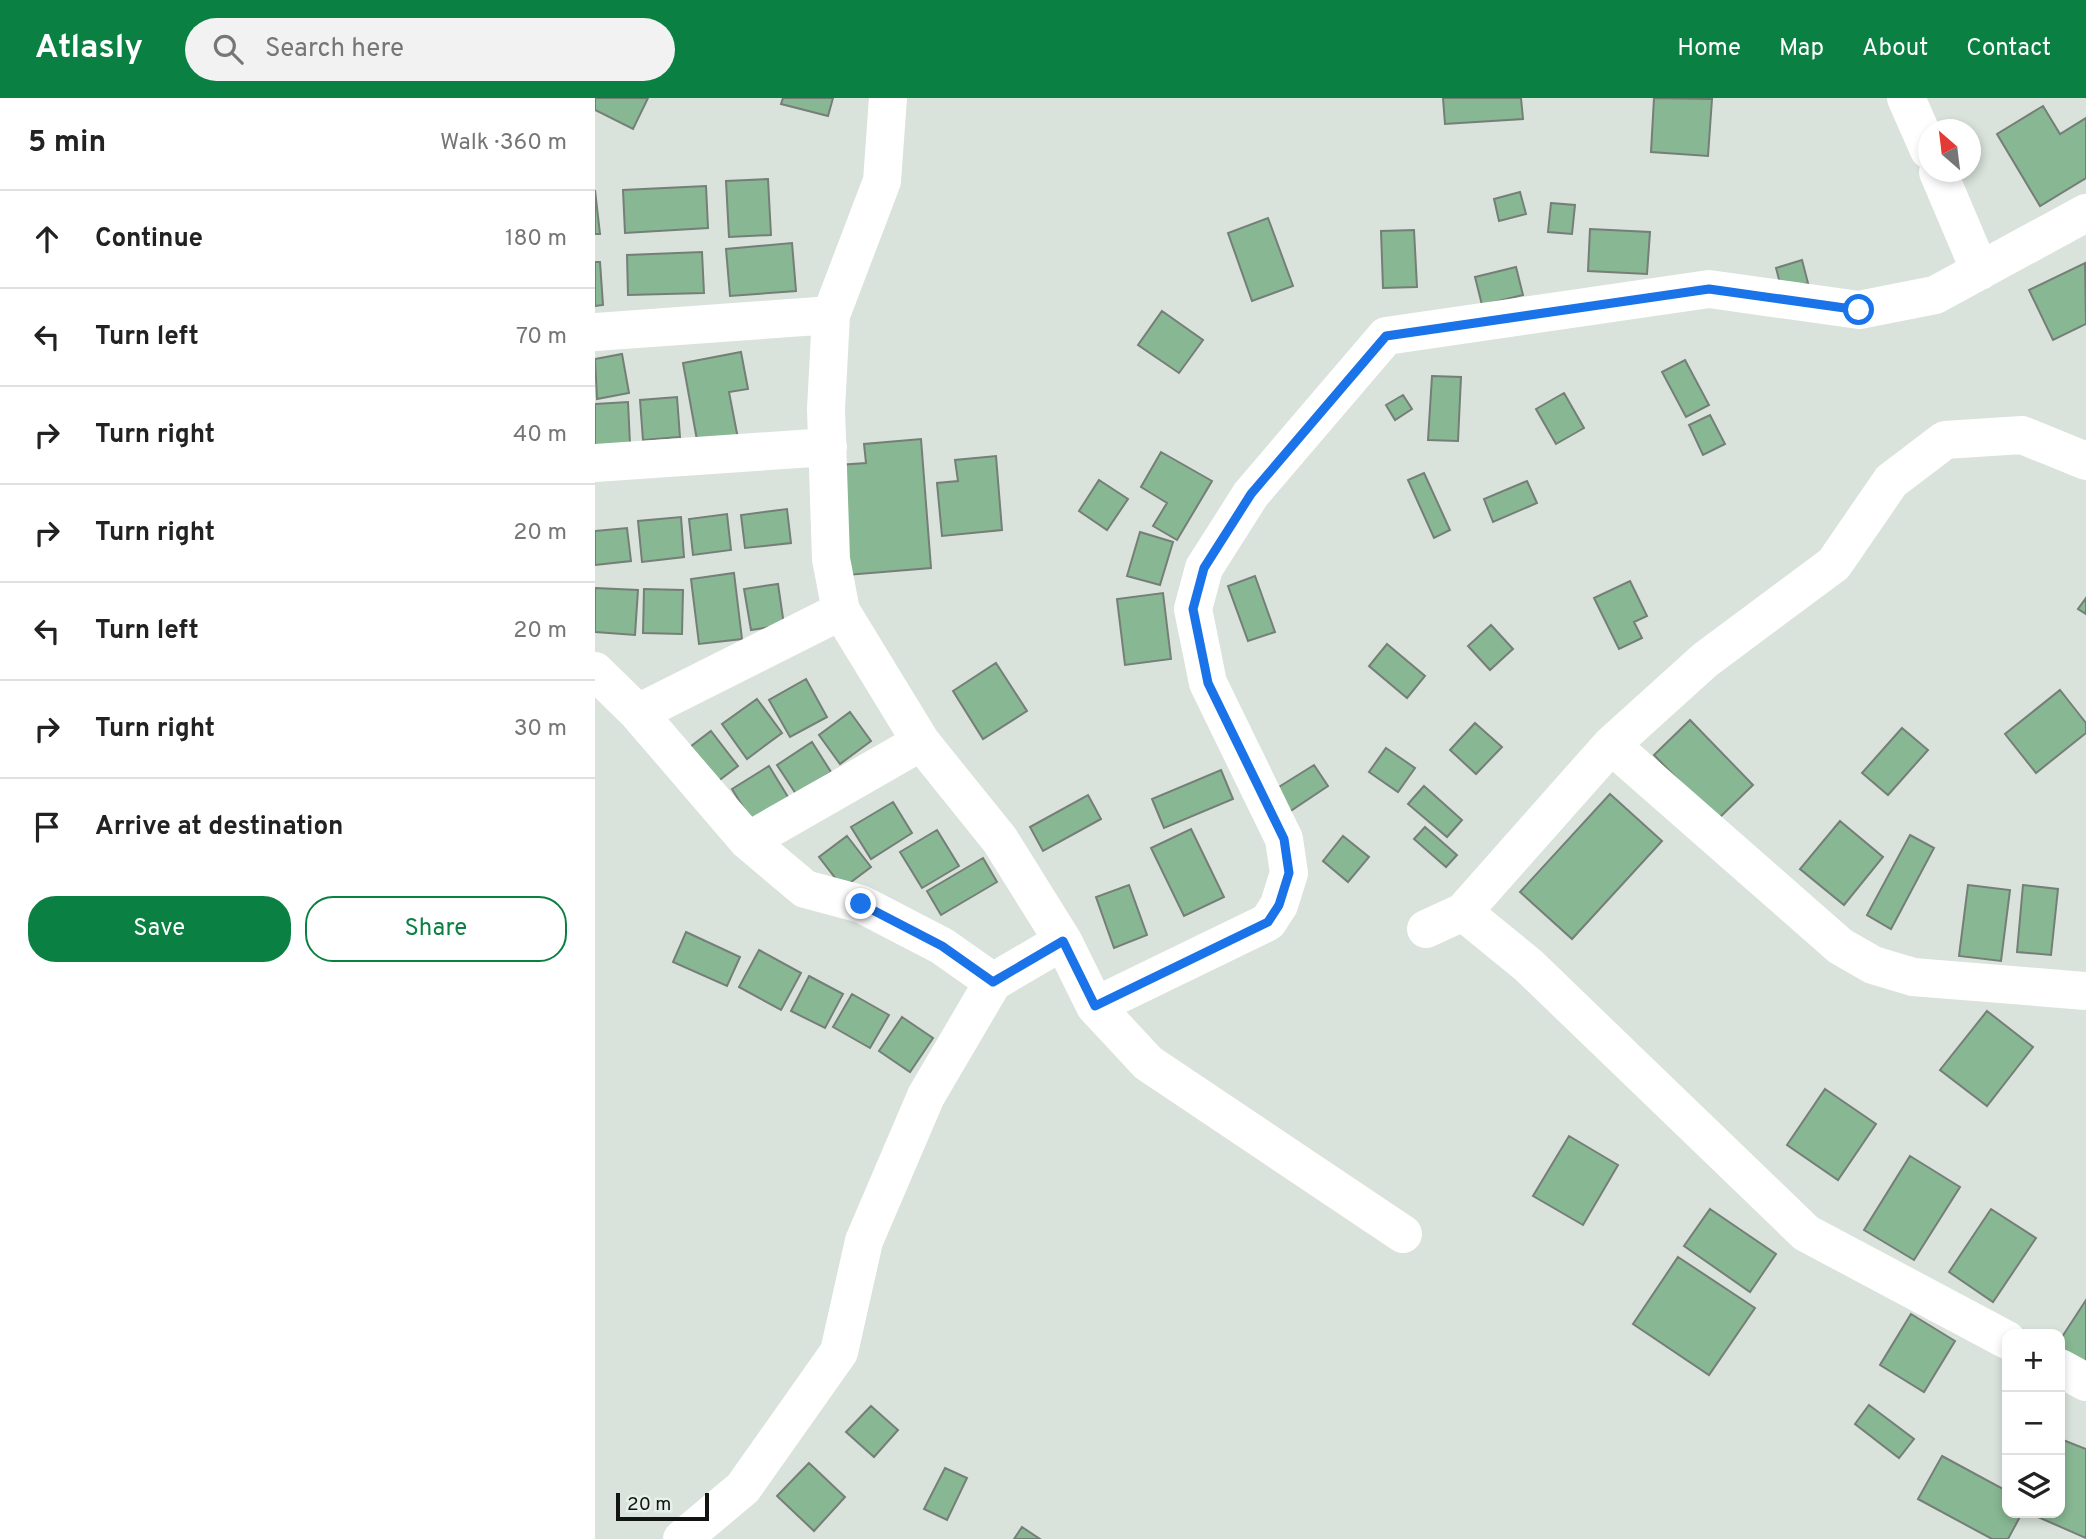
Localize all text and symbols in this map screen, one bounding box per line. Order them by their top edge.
search box [185,18,675,81]
text: Atlasly [35,28,143,70]
icon: search [209,30,247,68]
text: Search here [265,33,404,66]
text: Home [1677,34,1741,64]
text: Map [1779,34,1824,64]
text: About [1862,34,1928,64]
text: Contact [1966,34,2051,64]
north arrow [1918,119,1981,182]
text: 5 min [28,125,106,162]
text: Walk · 360 m [440,129,567,158]
icon: ahead [28,220,66,258]
text: Continue [95,223,203,256]
text: 180 m [505,225,567,254]
route start [1843,294,1874,325]
icon: left [28,318,66,356]
text: Turn left [95,321,199,354]
text: 70 m [516,323,567,352]
icon: right [28,416,66,454]
text: Turn right [95,419,215,452]
text: 40 m [513,421,567,450]
icon: right [28,514,66,552]
text: Turn right [95,517,215,550]
text: 20 m [513,519,567,548]
icon: left [28,612,66,650]
text: Turn left [95,615,199,648]
text: 20 m [513,617,567,646]
icon: right [28,710,66,748]
text: Turn right [95,713,215,746]
text: 30 m [514,715,567,744]
icon: arrive [28,808,66,846]
text: Arrive at destination [95,811,343,844]
route end [845,888,876,919]
button: Save [28,896,291,962]
button: Share [305,896,567,962]
map controls [2002,1329,2065,1518]
button: + [2002,1329,2065,1392]
button: − [2002,1392,2065,1455]
button: layers [2002,1455,2065,1518]
scale bar [616,1490,709,1522]
text: 20 m [627,1493,671,1517]

